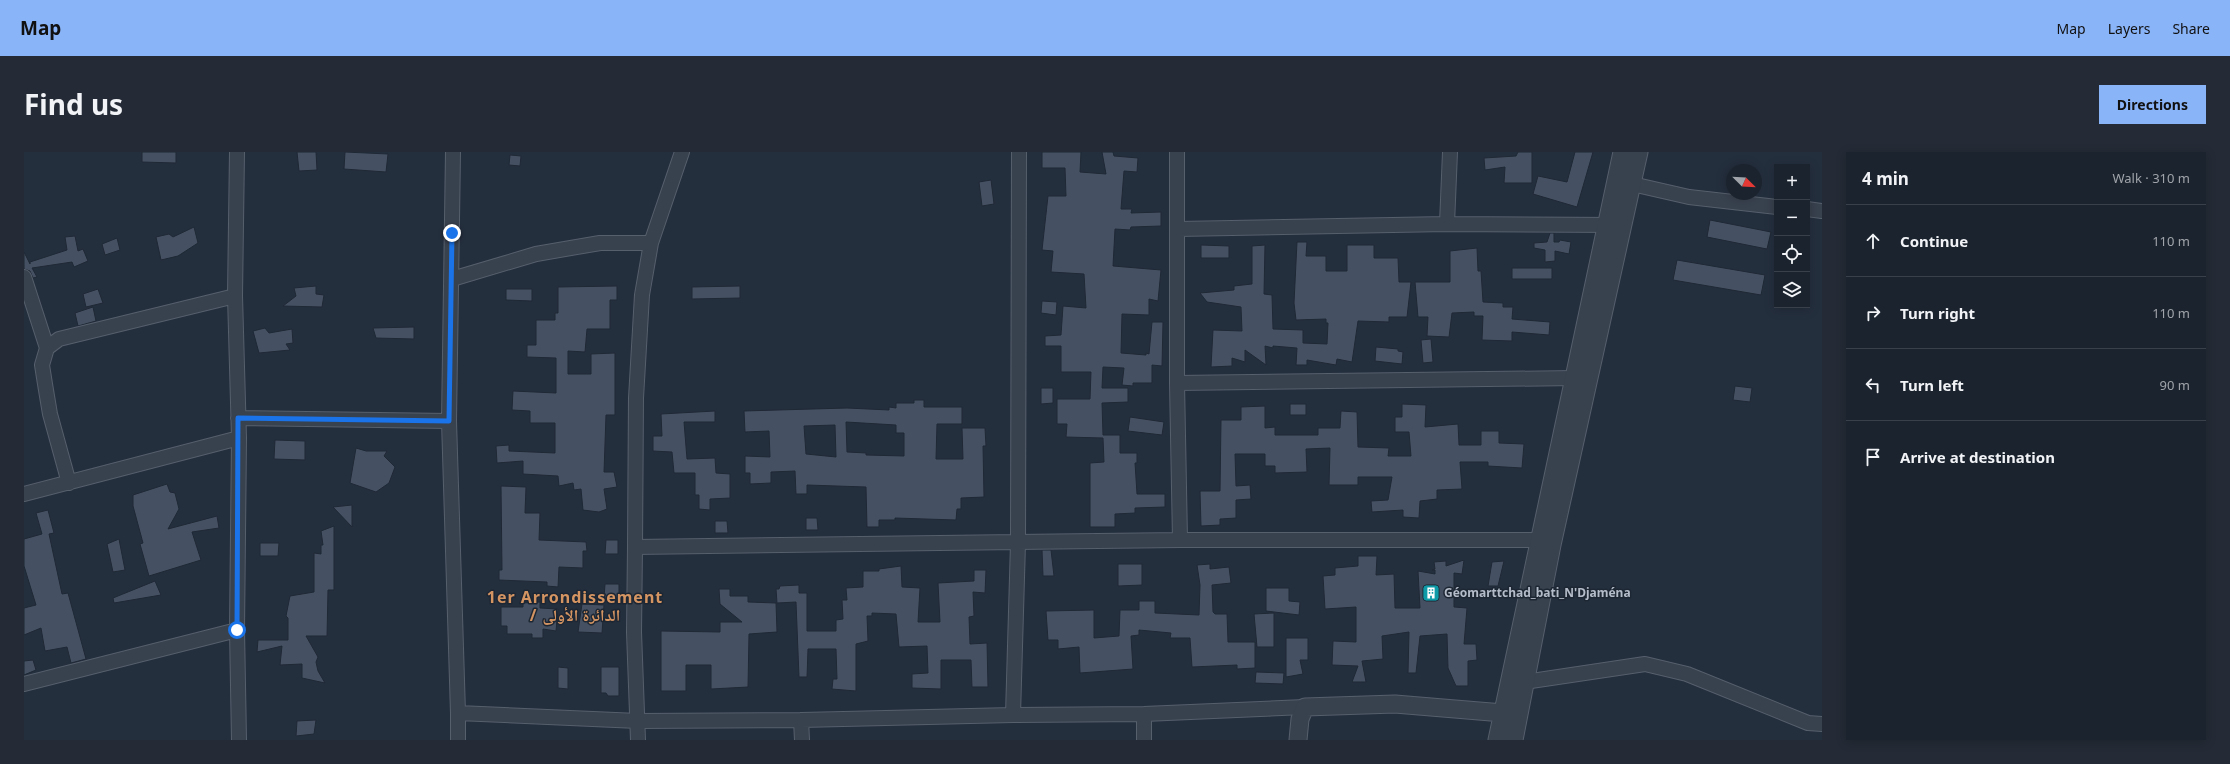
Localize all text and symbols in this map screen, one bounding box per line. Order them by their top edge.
text: Map [20,15,61,41]
text: Map [2057,19,2086,38]
text: Layers [2108,19,2150,38]
text: Share [2172,19,2210,38]
text: Find us [24,85,123,123]
button: Directions [2099,85,2206,124]
north arrow [1726,164,1762,200]
map controls [1774,164,1810,308]
button: + [1774,164,1810,200]
text: 4 min [1862,167,1909,190]
text: Walk · 310 m [2112,169,2190,187]
button: − [1774,200,1810,236]
route end [443,224,461,242]
icon: ahead [1862,230,1884,252]
text: Continue [1900,231,1968,251]
text: 110 m [2152,232,2190,250]
button: locate [1774,236,1810,272]
button: layers [1774,272,1810,308]
icon: right [1862,302,1884,324]
text: Turn right [1900,303,1975,323]
text: 110 m [2152,304,2190,322]
icon: left [1862,374,1884,396]
text: Turn left [1900,375,1964,395]
text: 90 m [2160,376,2190,394]
icon: arrive [1862,446,1884,468]
text: Arrive at destination [1900,447,2055,467]
building icon: Géomarttchad_bati_N'Djaména [1421,583,1441,603]
place label: Géomarttchad_bati_N'Djaména [1444,584,1631,601]
district label: 1er Arrondissement / الدائرة الأولى [487,586,663,626]
route start [228,621,246,639]

